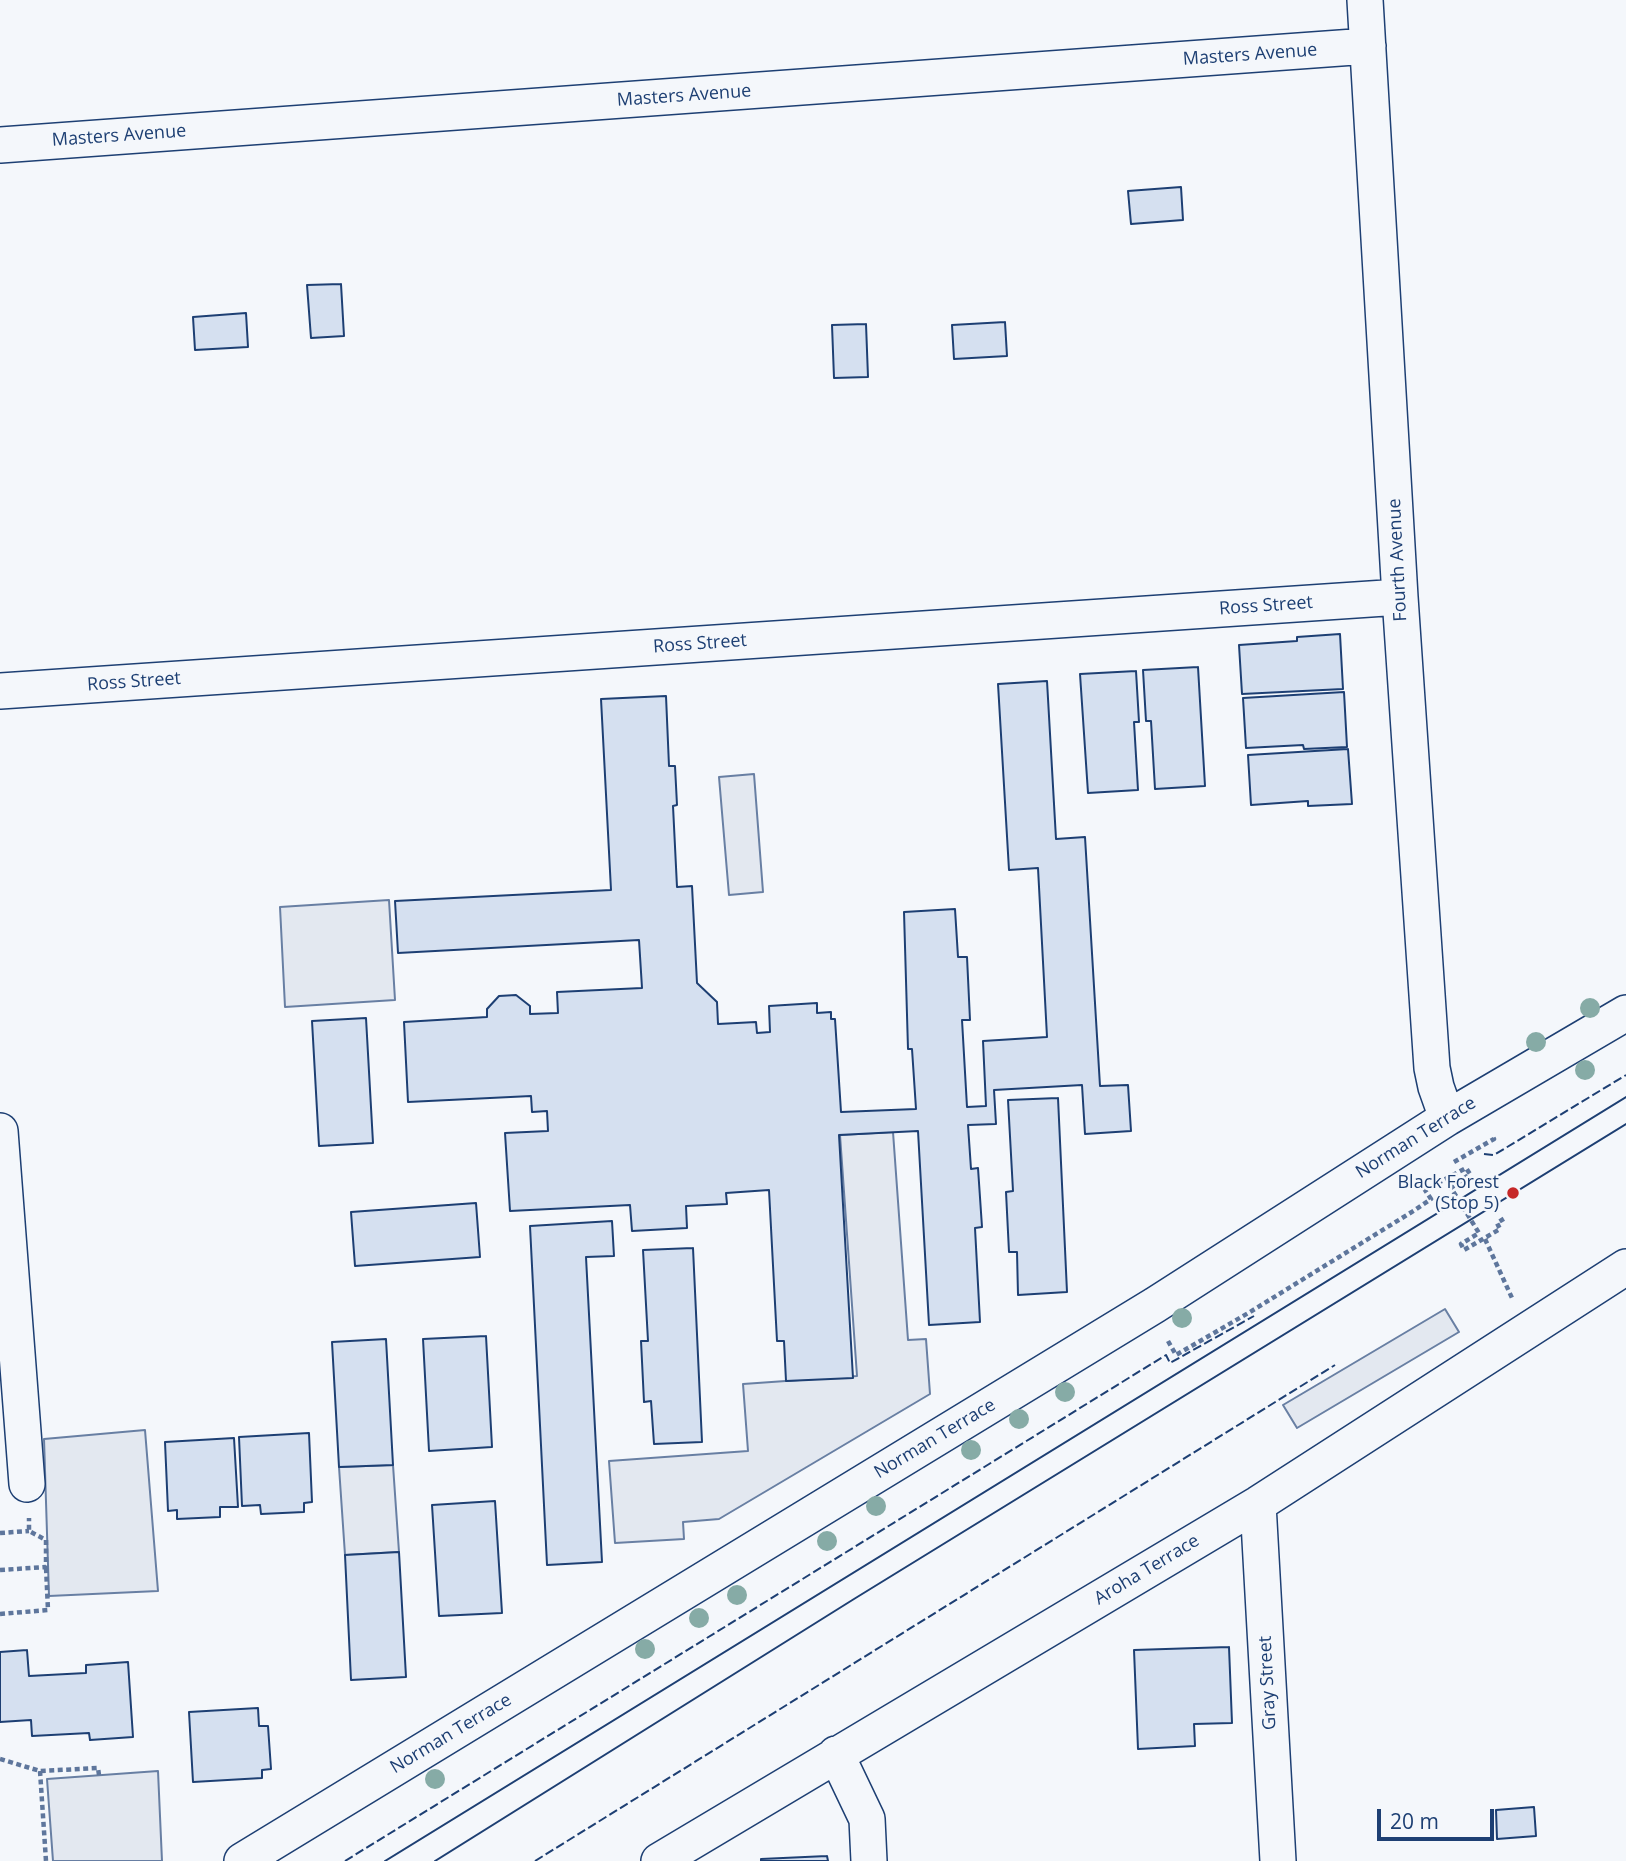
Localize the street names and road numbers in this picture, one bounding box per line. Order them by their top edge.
street label: Masters Avenue [1182,40,1318,70]
street label: Masters Avenue [616,81,752,111]
street label: Masters Avenue [51,121,187,151]
street label: Fourth Avenue [1384,498,1412,622]
street label: Ross Street [1218,592,1314,620]
street label: Ross Street [652,630,748,658]
street label: Ross Street [86,668,182,696]
street label: Norman Terrace [1352,1092,1480,1184]
street label: Norman Terrace [870,1394,1000,1484]
street label: Aroha Terrace [1091,1530,1203,1610]
street label: Gray Street [1255,1635,1281,1731]
street label: Norman Terrace [386,1689,516,1779]

